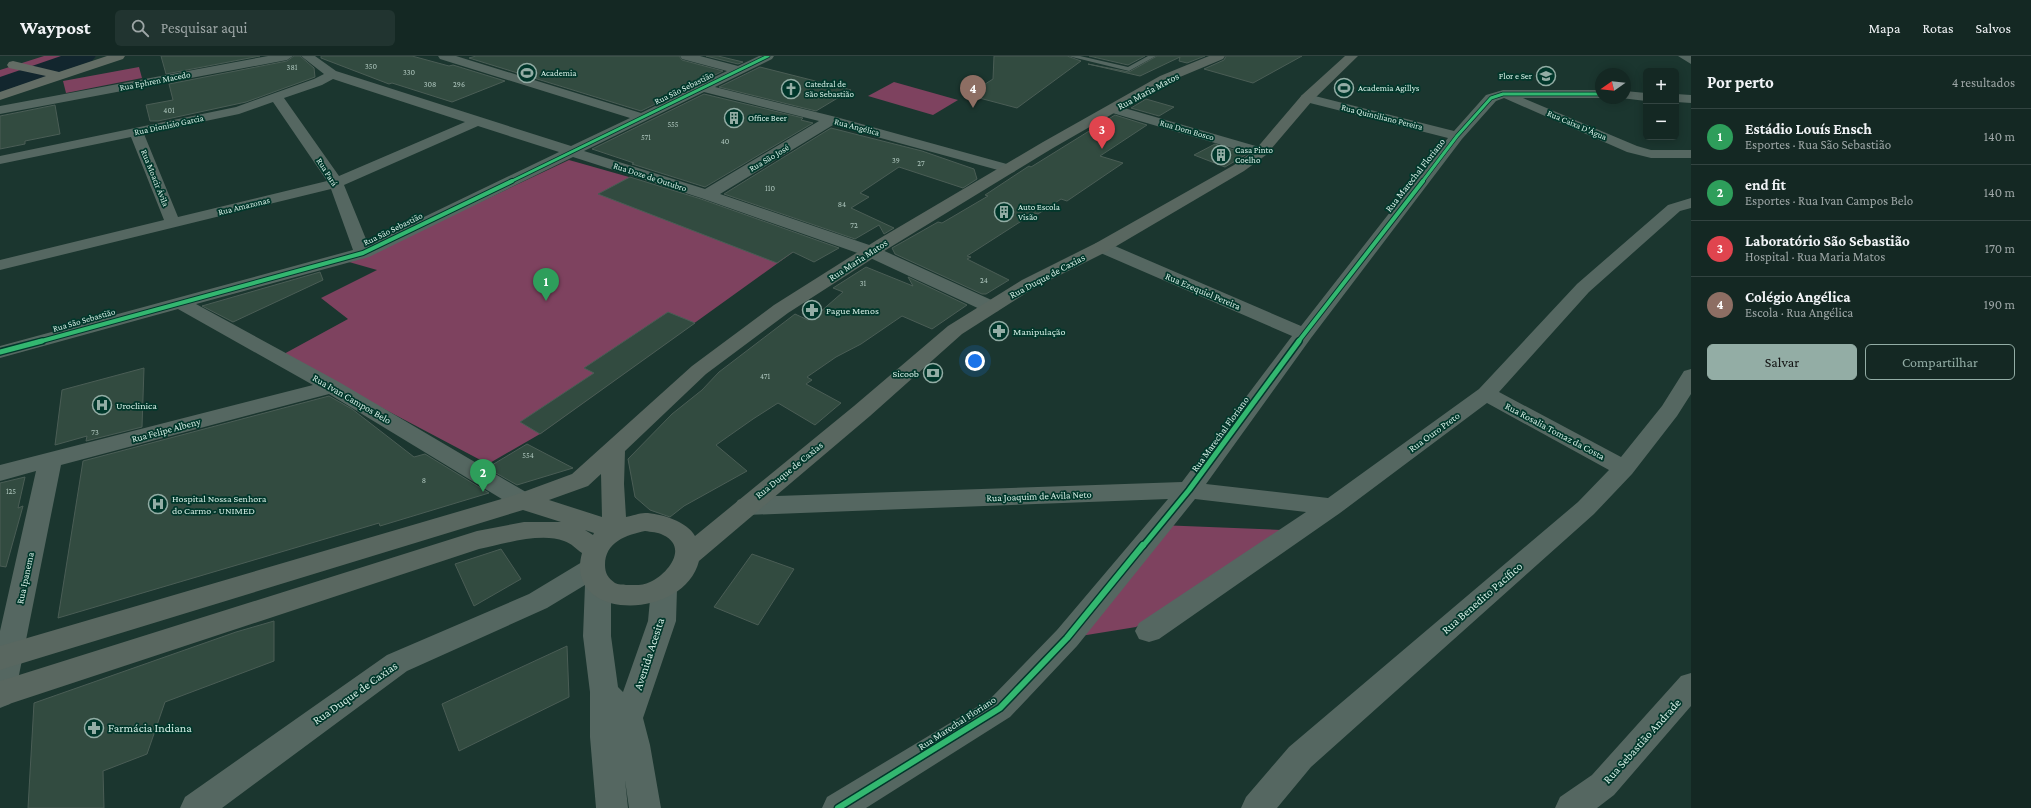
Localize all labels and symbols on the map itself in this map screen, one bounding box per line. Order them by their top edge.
house number: 350 [365,62,378,71]
sports icon: Academia [516,62,538,84]
house number: 381 [287,63,298,72]
school or university icon: Flor e Ser [1535,65,1557,87]
house number: 330 [403,68,416,77]
place label: Academia [541,68,576,78]
north arrow [1595,68,1631,104]
street label: Rua Ephren Macedo [119,69,192,93]
street label: Rua São Sebastião [653,69,716,107]
street label: Rua Maria Matos [1115,70,1181,112]
place label: Flor e Ser [1499,71,1533,81]
pin: 4 [960,75,986,108]
sports icon: Academia Agillys [1333,77,1355,99]
church icon: Catedral de São Sebastião [780,78,802,100]
place label: Catedral de São Sebastião [805,79,854,99]
house number: 308 [424,80,436,89]
house number: 296 [453,80,465,89]
place label: Academia Agillys [1358,83,1420,93]
street label: Rua Quintiliano Pereira [1340,102,1424,132]
house number: 401 [163,106,175,115]
building icon: Office Beer [723,107,745,129]
street label: Rua Caixa D'Água [1546,108,1608,142]
street label: Rua Dionisio Garcia [133,113,205,137]
place label: Office Beer [748,113,788,123]
street label: Rua Angélica [833,116,881,138]
pin: 3 [1089,116,1115,149]
street label: Rua Dom Bosco [1159,117,1216,143]
house number: 555 [667,120,679,129]
house number: 571 [641,133,651,142]
street label: Rua Marechal Floriano [1383,136,1447,214]
house number: 40 [721,137,730,146]
street label: Rua São José [747,142,791,174]
building icon: Casa Pinto Coelho [1210,144,1232,166]
place label: Casa Pinto Coelho [1235,145,1273,165]
street label: Rua Moacir Ávila [139,148,171,208]
street label: Rua Pará [314,156,340,188]
house number: 39 [892,156,900,165]
house number: 27 [917,159,925,168]
street label: Rua Doze de Outubro [612,160,688,194]
house number: 110 [765,184,775,193]
street label: Rua Amazonas [217,195,271,217]
house number: 84 [838,200,846,209]
building icon: Auto Escola Visão [993,201,1015,223]
place label: Auto Escola Visão [1018,202,1060,222]
street label: Rua São Sebastião [362,210,425,248]
house number: 72 [850,221,858,230]
street label: Rua Maria Matos [827,237,890,283]
street label: Rua Duque de Caxias [1007,251,1087,301]
pin: 1 [533,268,559,301]
street label: Rua Ezequiel Pereira [1164,270,1243,312]
house number: 24 [980,276,988,285]
house number: 31 [860,279,867,288]
pharmacy icon: Pague Menos [801,299,823,321]
place label: Pague Menos [826,305,879,316]
street label: Rua São Sebastião [52,306,117,334]
pharmacy icon: Manipulação [988,320,1010,342]
place label: Manipulação [1013,326,1066,337]
your location [965,351,985,371]
bank icon: Sicoob [922,362,944,384]
place label: Sicoob [893,368,919,379]
street label: Rua Ivan Campos Belo [311,372,393,426]
house number: 471 [760,372,770,381]
hospital icon: Uroclinica [91,394,113,416]
street label: Rua Marechal Floriano [1189,394,1251,474]
place label: Uroclinica [116,400,157,411]
street label: Rua Rosalia Tomaz da Costa [1503,400,1607,462]
street label: Rua Ouro Preto [1406,410,1462,454]
street label: Rua Felipe Albeny [130,415,202,444]
house number: 73 [91,428,99,437]
street label: Rua Duque de Caxias [753,439,825,501]
house number: 554 [522,451,534,460]
pin: 2 [470,459,496,492]
house number: 8 [422,476,426,485]
house number: 125 [6,487,16,496]
street label: Rua Joaquim de Avila Neto [986,489,1092,503]
hospital icon: Hospital Nossa Senhora do Carmo - UNIMED [147,493,169,515]
place label: Hospital Nossa Senhora do Carmo - UNIMED [172,493,267,516]
street label: Rua Ipanema [14,551,36,605]
street label: Rua Benedito Pacífico [1439,559,1525,637]
street label: Avenida Acesita [631,616,667,692]
street label: Rua Duque de Caxias [310,658,400,728]
street label: Rua Marechal Floriano [916,694,998,752]
street label: Rua Sebastião Andrade [1600,696,1684,786]
pharmacy icon: Farmácia Indiana [83,717,105,739]
place label: Farmácia Indiana [108,721,192,735]

